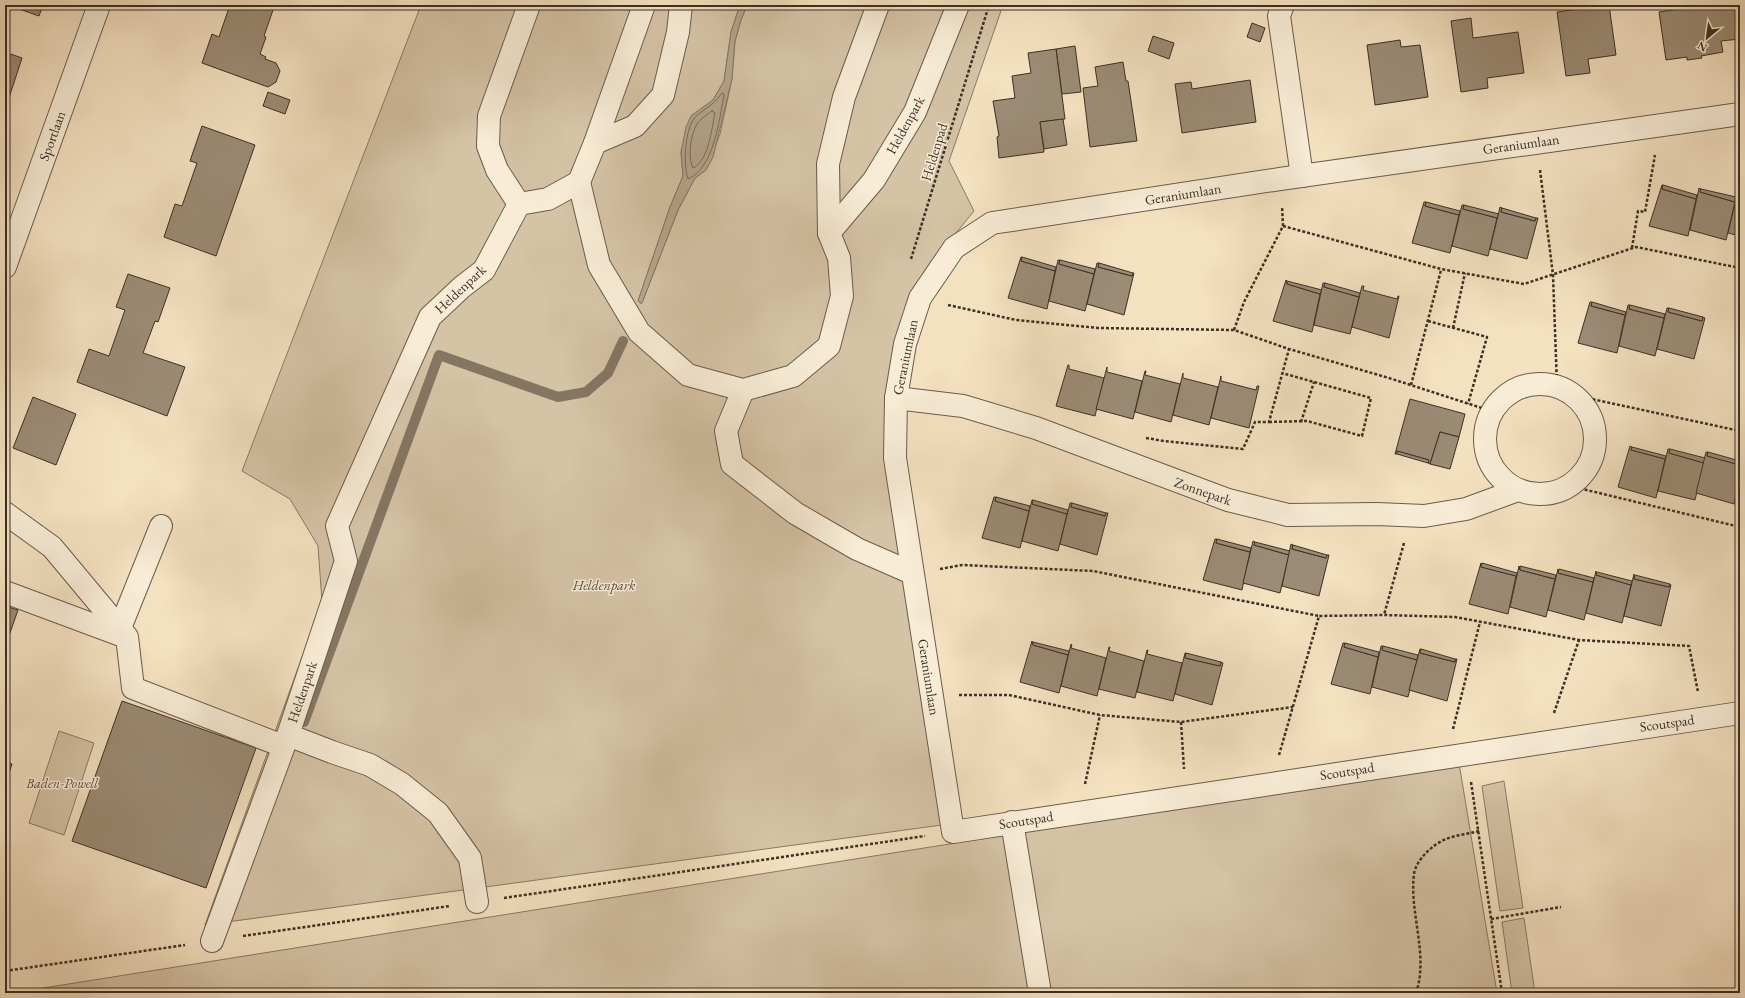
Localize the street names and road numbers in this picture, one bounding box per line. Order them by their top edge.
street label: Heldenpark [882,92,929,157]
street label: Sportlaan [35,108,70,163]
street label: Heldenpad [917,120,952,183]
street label: Geraniumlaan [1482,130,1561,158]
street label: Geraniumlaan [1144,179,1223,209]
street label: Heldenpark [430,260,490,317]
street label: Geraniumlaan [888,317,922,397]
street label: Zonnepark [1172,473,1234,509]
street label: Geraniumlaan [914,638,944,717]
street label: Heldenpark [283,658,321,725]
street label: Scoutspad [1639,710,1696,736]
street label: Scoutspad [1319,758,1376,784]
street label: Scoutspad [998,807,1055,833]

